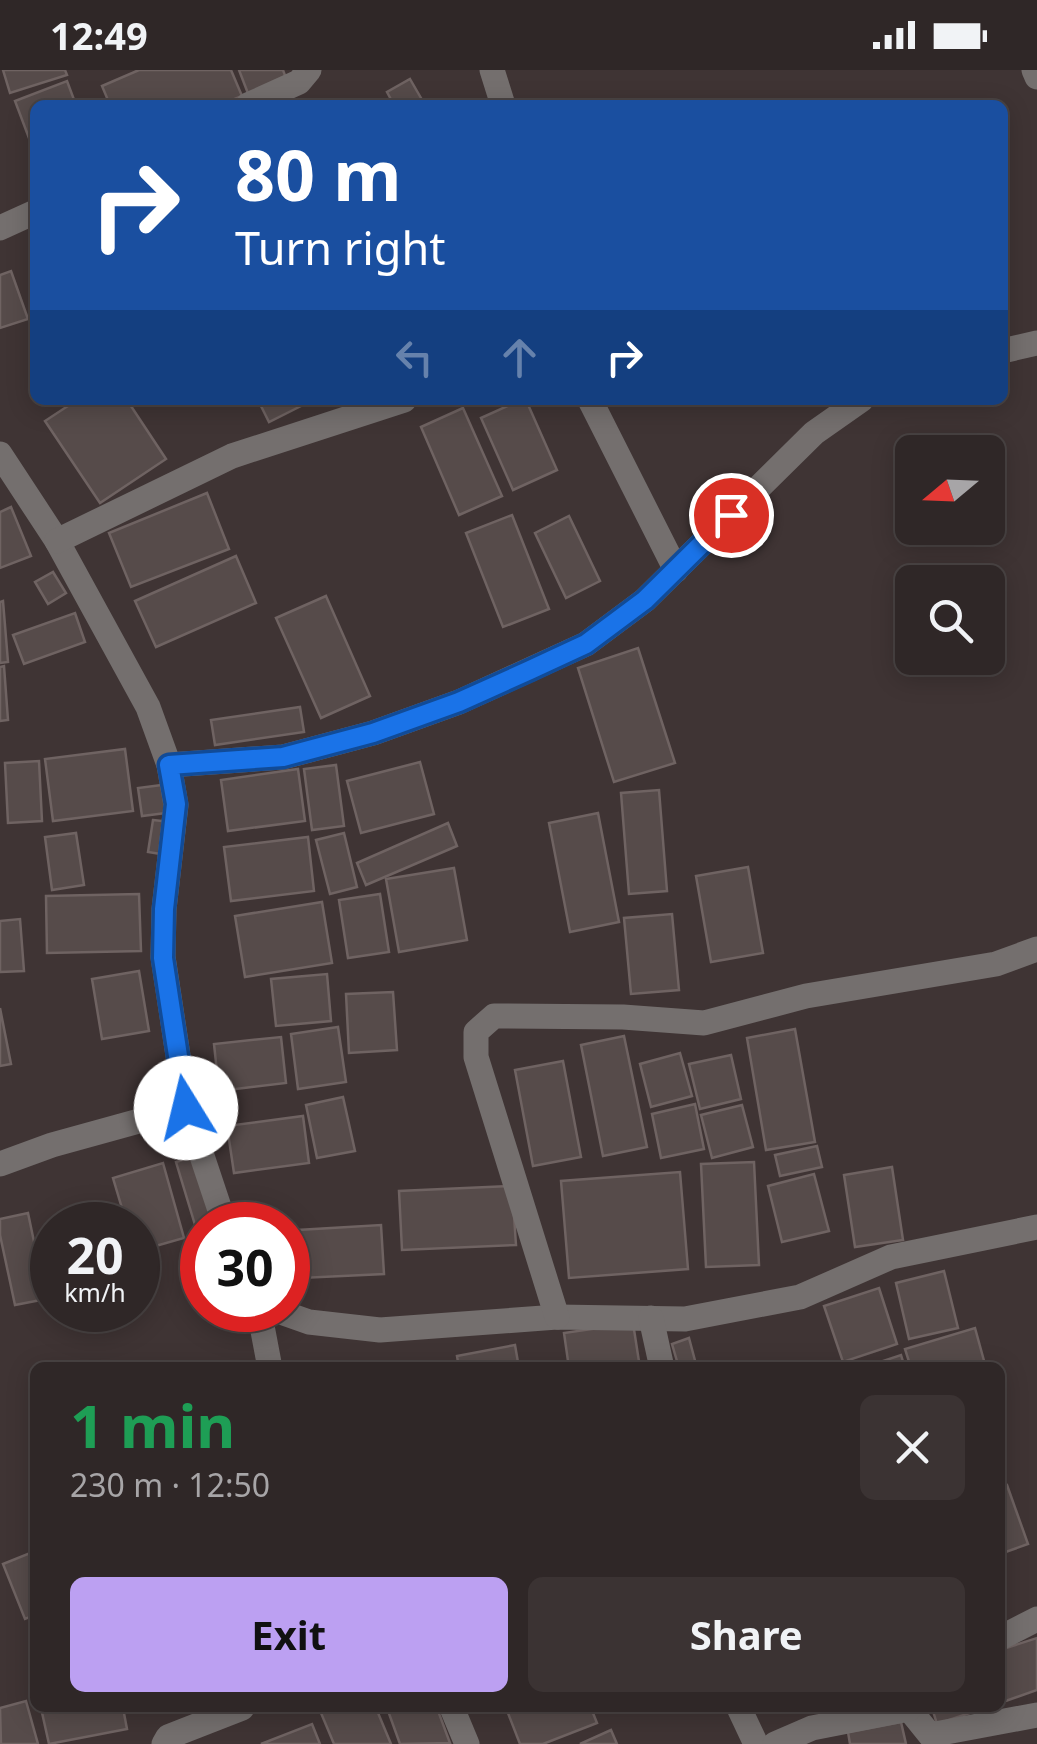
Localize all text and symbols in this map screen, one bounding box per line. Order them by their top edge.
text: 12:49 [50,9,148,61]
text: 80 m [235,126,402,222]
icon: right [70,140,200,270]
text: Turn right [235,217,446,278]
icon: left [387,330,442,385]
icon: ahead [492,330,547,385]
icon: right [597,330,652,385]
north arrow [895,435,1005,545]
map controls [895,435,1005,675]
pin [689,473,774,558]
icon: arrive [704,488,759,543]
button: search [895,565,1005,675]
position arrow [134,1056,238,1160]
speed limit sign: 30 [180,1202,310,1332]
text: 20 [66,1221,124,1289]
text: km/h [64,1275,126,1309]
text: 1 min [70,1384,235,1466]
button: close [860,1395,965,1500]
text: 230 m · 12:50 [70,1463,270,1506]
button: Exit [70,1577,508,1692]
button: Share [528,1577,965,1692]

